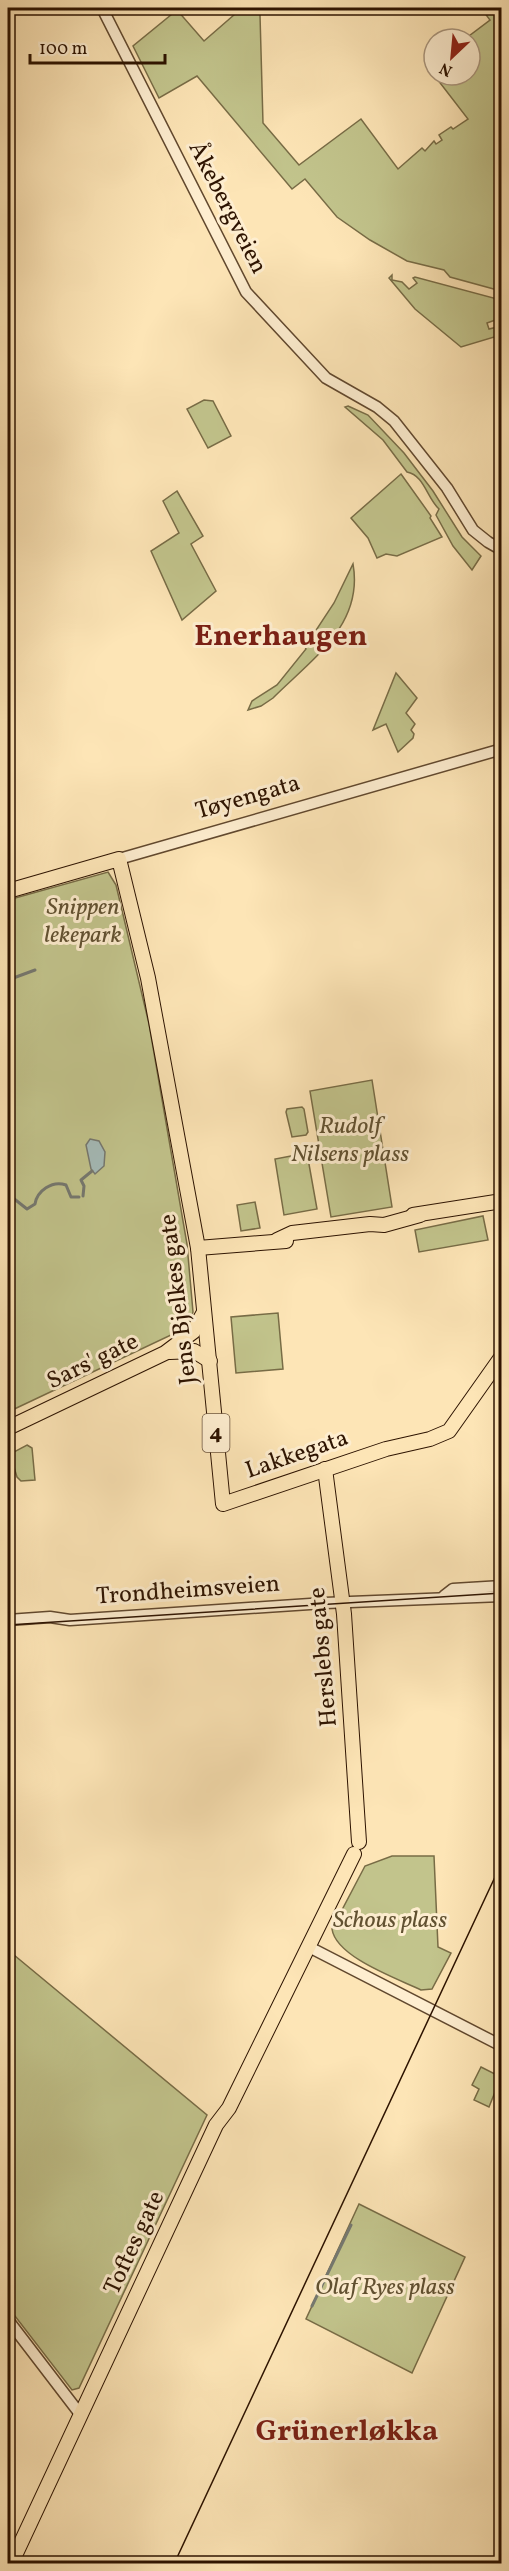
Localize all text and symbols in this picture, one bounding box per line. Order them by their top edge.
scale bar [30,27,165,65]
north arrow [422,27,482,87]
text: 100 m [39,37,88,62]
text: N [436,56,456,81]
street label: Åkebergveien [179,136,275,280]
district label: Enerhaugen [194,616,368,658]
street label: Tøyengata [192,767,304,829]
park label: Snippen lekepark [44,891,122,953]
park label: Rudolf Nilsens plass [291,1110,409,1172]
street label: Jens Bjelkes gate [152,1212,206,1386]
street label: Sars' gate [41,1325,145,1399]
road number: 4 [202,1414,230,1452]
street label: Lakkegata [241,1422,353,1488]
street label: Trondheimsveien [95,1568,281,1614]
street label: Herslebs gate [301,1586,347,1728]
park label: Schous plass [333,1904,447,1938]
street label: Toftes gate [96,2185,174,2301]
park label: Olaf Ryes plass [315,2271,455,2305]
district label: Grünerløkka [256,2411,438,2453]

